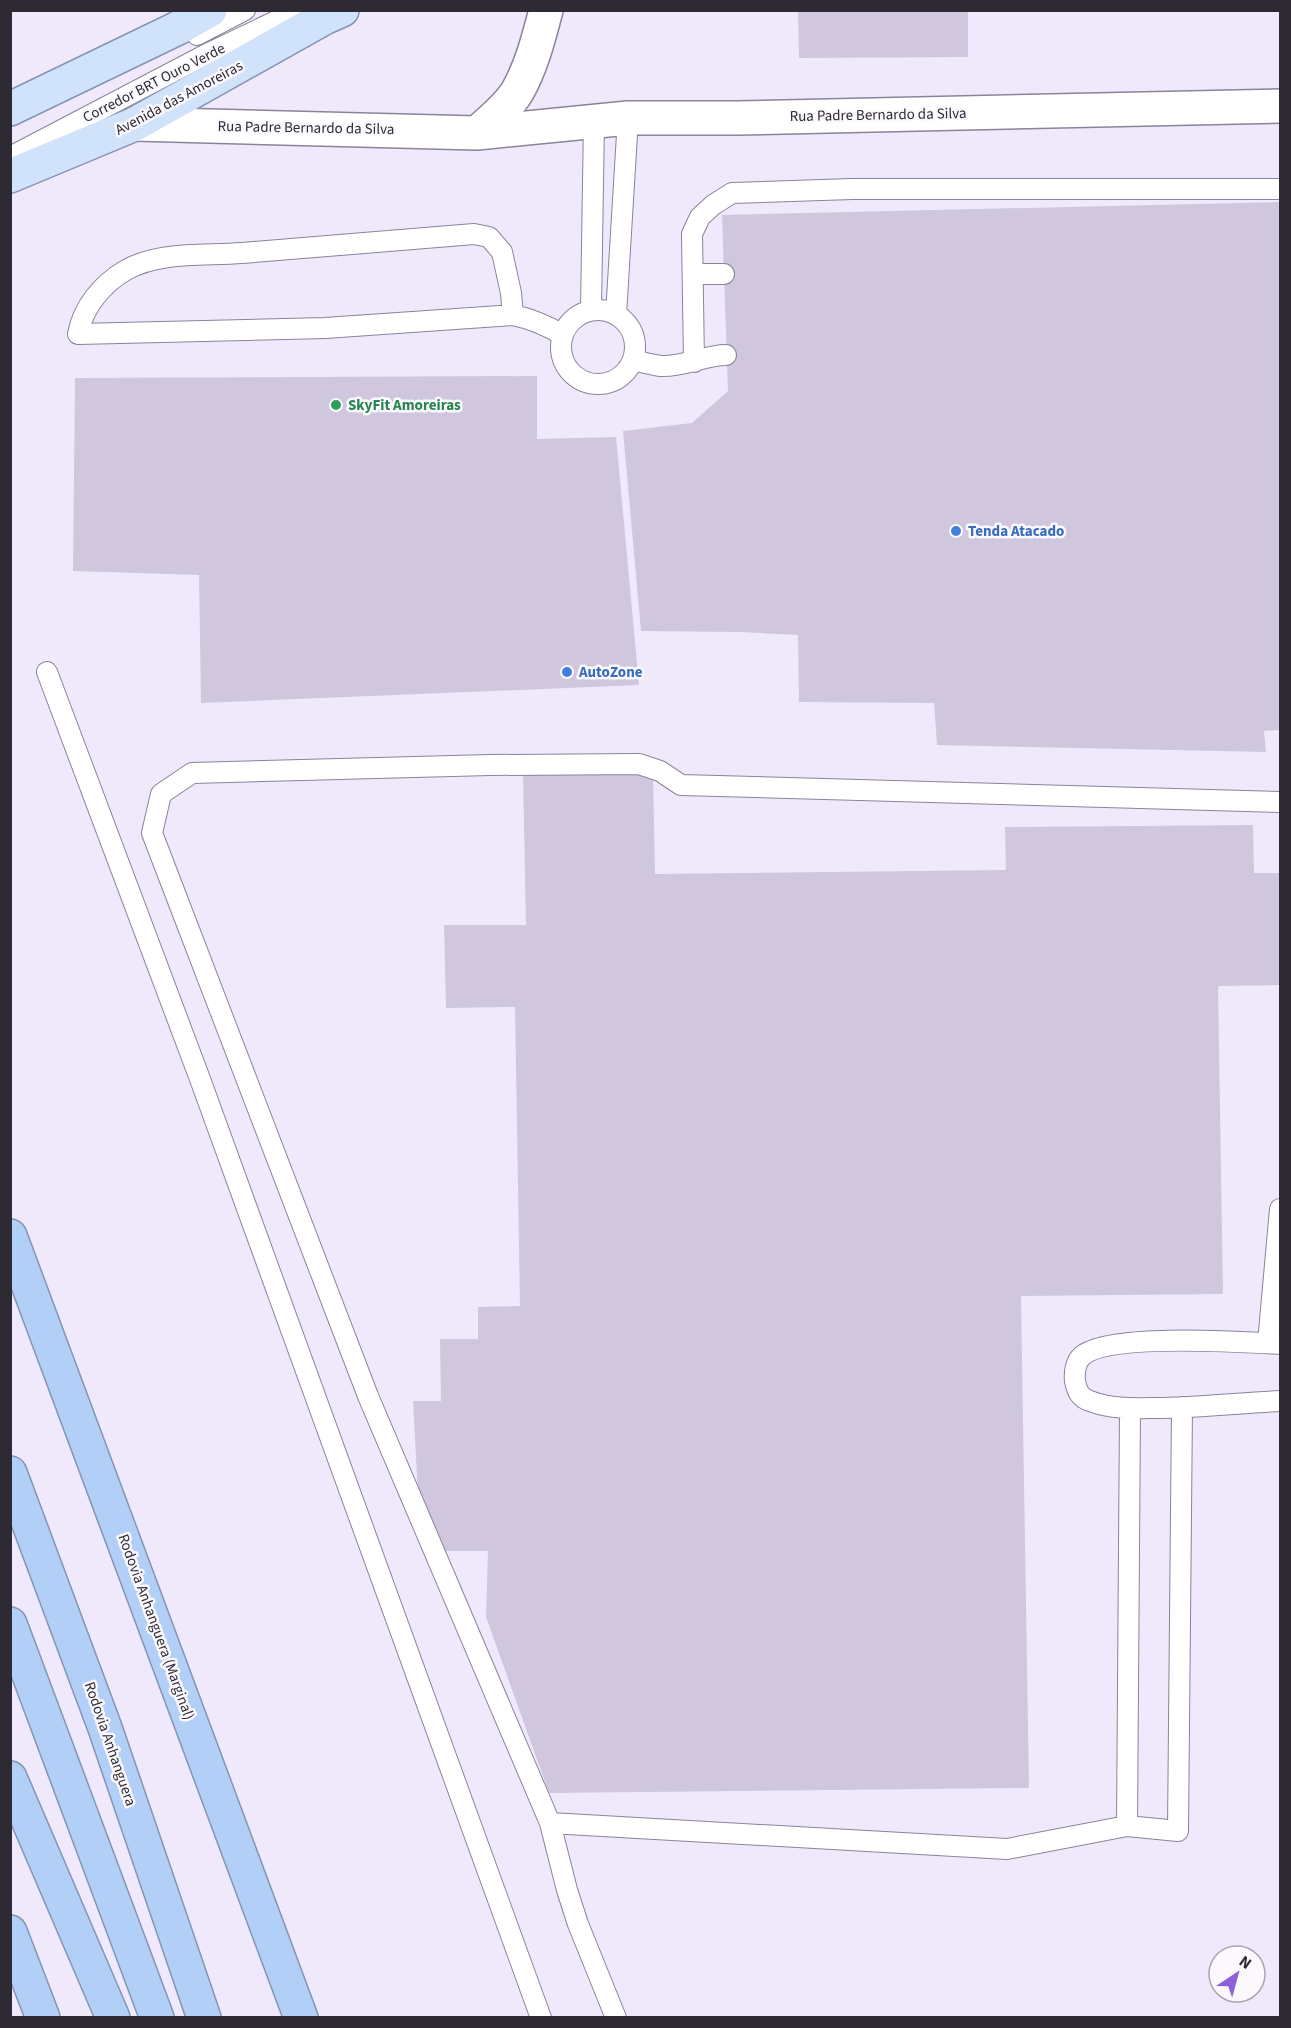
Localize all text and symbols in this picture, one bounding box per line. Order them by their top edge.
street label: Corredor BRT Ouro Verde [79,38,229,128]
street label: Avenida das Amoreiras [111,55,247,141]
street label: Rua Padre Bernardo da Silva [789,103,967,127]
street label: Rua Padre Bernardo da Silva [217,116,395,140]
place label: SkyFit Amoreiras [348,395,461,416]
marker: SkyFit Amoreiras [329,398,343,412]
place label: Tenda Atacado [968,521,1064,542]
marker: Tenda Atacado [949,524,963,538]
place label: AutoZone [578,662,643,683]
marker: AutoZone [560,665,574,679]
street label: Rodovia Anhanguera (Marginal) [113,1531,199,1723]
street label: Rodovia Anhanguera [79,1679,141,1809]
north arrow [1207,1944,1267,2004]
text: N [1234,1951,1256,1975]

